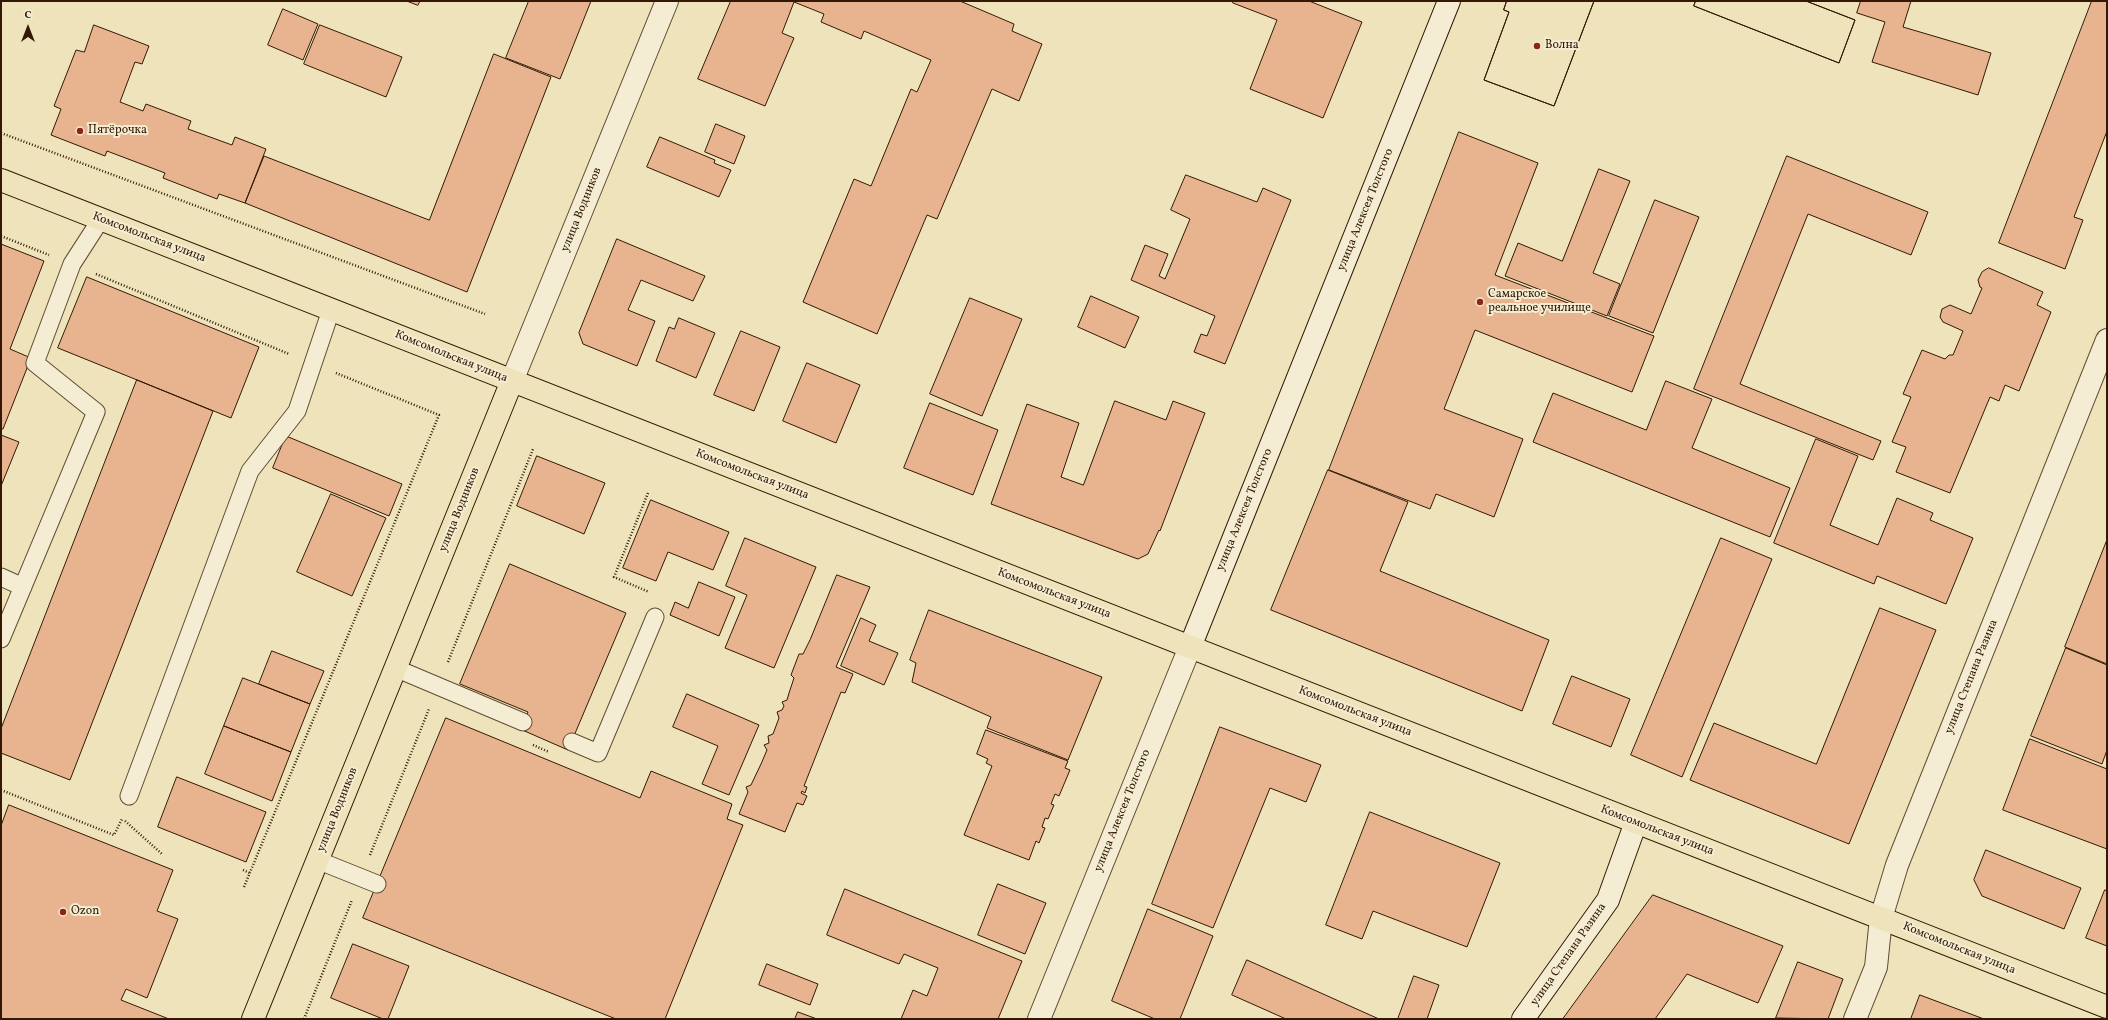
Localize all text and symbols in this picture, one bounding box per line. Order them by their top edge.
north arrow [8,8,48,48]
text: С [24,8,32,23]
place label: Волна [1545,39,1579,53]
marker: Волна [1532,41,1542,51]
place label: Пятёрочка [88,124,147,138]
marker: Пятёрочка [75,126,85,136]
street label: улица Алексея Толстого [1335,147,1397,273]
street label: улица Водников [559,166,605,254]
street label: Комсомольская улица [90,210,208,266]
place label: Самарское реальное училище [1488,288,1591,316]
marker: Самарское реальное училище [1475,297,1485,307]
street label: Комсомольская улица [392,328,510,386]
street label: Комсомольская улица [693,447,811,503]
street label: улица Алексея Толстого [1214,447,1276,573]
street label: улица Водников [437,466,483,554]
street label: Комсомольская улица [995,566,1113,622]
street label: улица Степана Разина [1942,618,2002,736]
street label: Комсомольская улица [1296,684,1414,740]
street label: улица Алексея Толстого [1092,748,1154,874]
street label: улица Водников [315,766,361,854]
street label: Комсомольская улица [1598,803,1716,859]
street label: улица Степана Разина [1528,901,1610,1009]
place label: Ozon [71,905,99,919]
marker: Ozon [58,907,68,917]
street label: Комсомольская улица [1900,920,2018,978]

